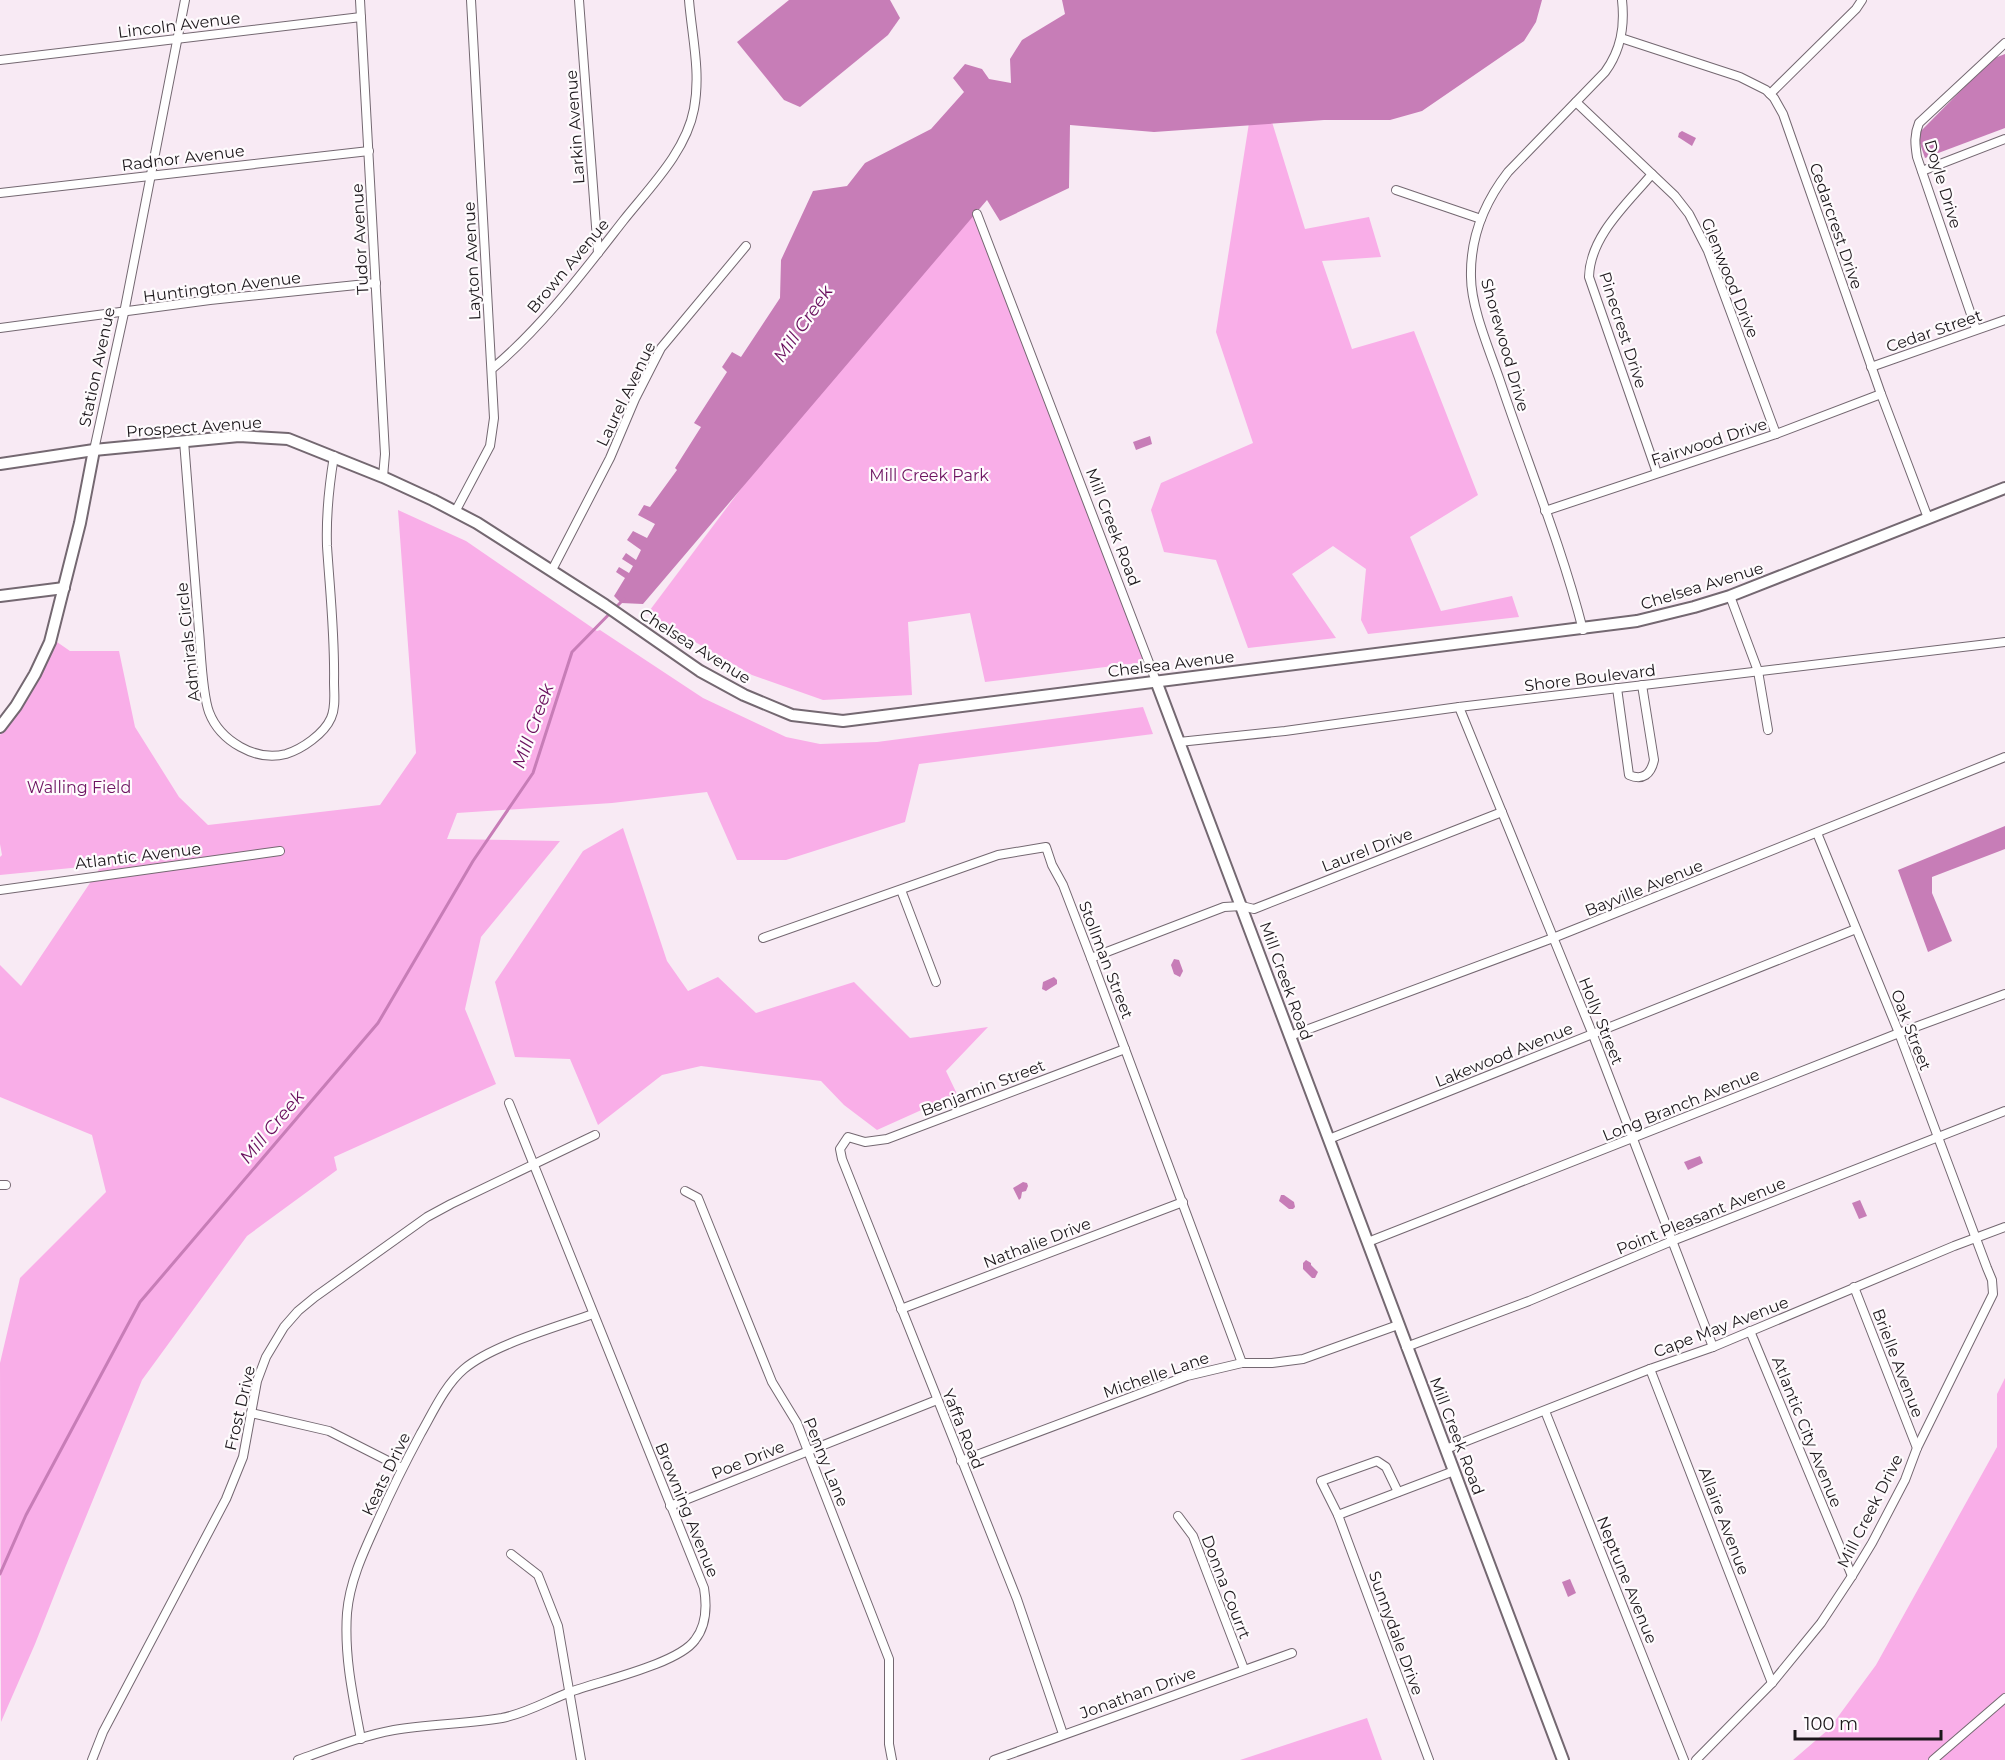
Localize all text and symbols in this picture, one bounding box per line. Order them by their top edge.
street label: Lincoln Avenue [117,8,241,42]
street label: Larkin Avenue [562,69,588,185]
street label: Doyle Drive [1921,137,1965,231]
street label: Radnor Avenue [120,141,246,175]
street label: Cedarcrest Drive [1805,160,1867,292]
street label: Tudor Avenue [348,183,372,295]
street label: Layton Avenue [459,201,485,321]
street label: Brown Avenue [523,215,613,317]
street label: Glenwood Drive [1697,215,1763,341]
street label: Huntington Avenue [142,268,302,306]
street label: Pinecrest Drive [1595,269,1651,391]
street label: Shorewood Drive [1477,276,1533,414]
water label: Mill Creek [769,280,838,367]
street label: Station Avenue [75,306,119,428]
street label: Cedar Street [1884,306,1985,356]
street label: Laurel Avenue [592,338,660,450]
street label: Prospect Avenue [126,413,262,441]
street label: Fairwood Drive [1649,414,1769,470]
street label: Mill Creek Road [1082,465,1144,589]
park label: Mill Creek Park [869,466,989,485]
street label: Chelsea Avenue [1638,558,1766,614]
street label: Admirals Circle [172,581,204,703]
street label: Chelsea Avenue [636,604,754,688]
street label: Chelsea Avenue [1107,647,1235,681]
street label: Shore Boulevard [1523,661,1657,695]
water label: Mill Creek [507,679,559,771]
park label: Walling Field [27,778,131,797]
street label: Laurel Drive [1319,824,1415,876]
street label: Atlantic Avenue [74,839,202,873]
street label: Bayville Avenue [1582,856,1706,920]
street label: Stollman Street [1075,898,1137,1022]
street label: Mill Creek Road [1256,919,1316,1043]
street label: Holly Street [1575,974,1627,1068]
street label: Oak Street [1887,987,1935,1074]
street label: Lakewood Avenue [1432,1019,1576,1091]
street label: Benjamin Street [918,1055,1048,1120]
street label: Long Branch Avenue [1600,1065,1762,1145]
water label: Mill Creek [235,1085,310,1168]
street label: Point Pleasant Avenue [1614,1173,1788,1259]
street label: Nathalie Drive [981,1214,1093,1272]
street label: Cape May Avenue [1651,1293,1791,1361]
street label: Brielle Avenue [1868,1306,1928,1420]
street label: Michelle Lane [1101,1348,1211,1402]
street label: Atlantic City Avenue [1768,1354,1846,1510]
street label: Frost Drive [221,1364,259,1452]
street label: Mill Creek Road [1426,1374,1488,1498]
street label: Yaffa Road [938,1386,988,1472]
street label: Penny Lane [799,1415,853,1509]
street label: Keats Drive [358,1429,414,1519]
street label: Poe Drive [709,1437,787,1483]
street label: Browning Avenue [651,1440,723,1580]
street label: Mill Creek Drive [1833,1451,1907,1571]
street label: Allaire Avenue [1695,1464,1753,1578]
street label: Neptune Avenue [1593,1513,1661,1647]
street label: Donna Courrt [1197,1532,1255,1642]
street label: Sunnydale Drive [1365,1568,1427,1698]
street label: Jonathan Drive [1076,1663,1199,1723]
scale bar [1795,1703,1940,1741]
text: 100 m [1804,1713,1858,1735]

